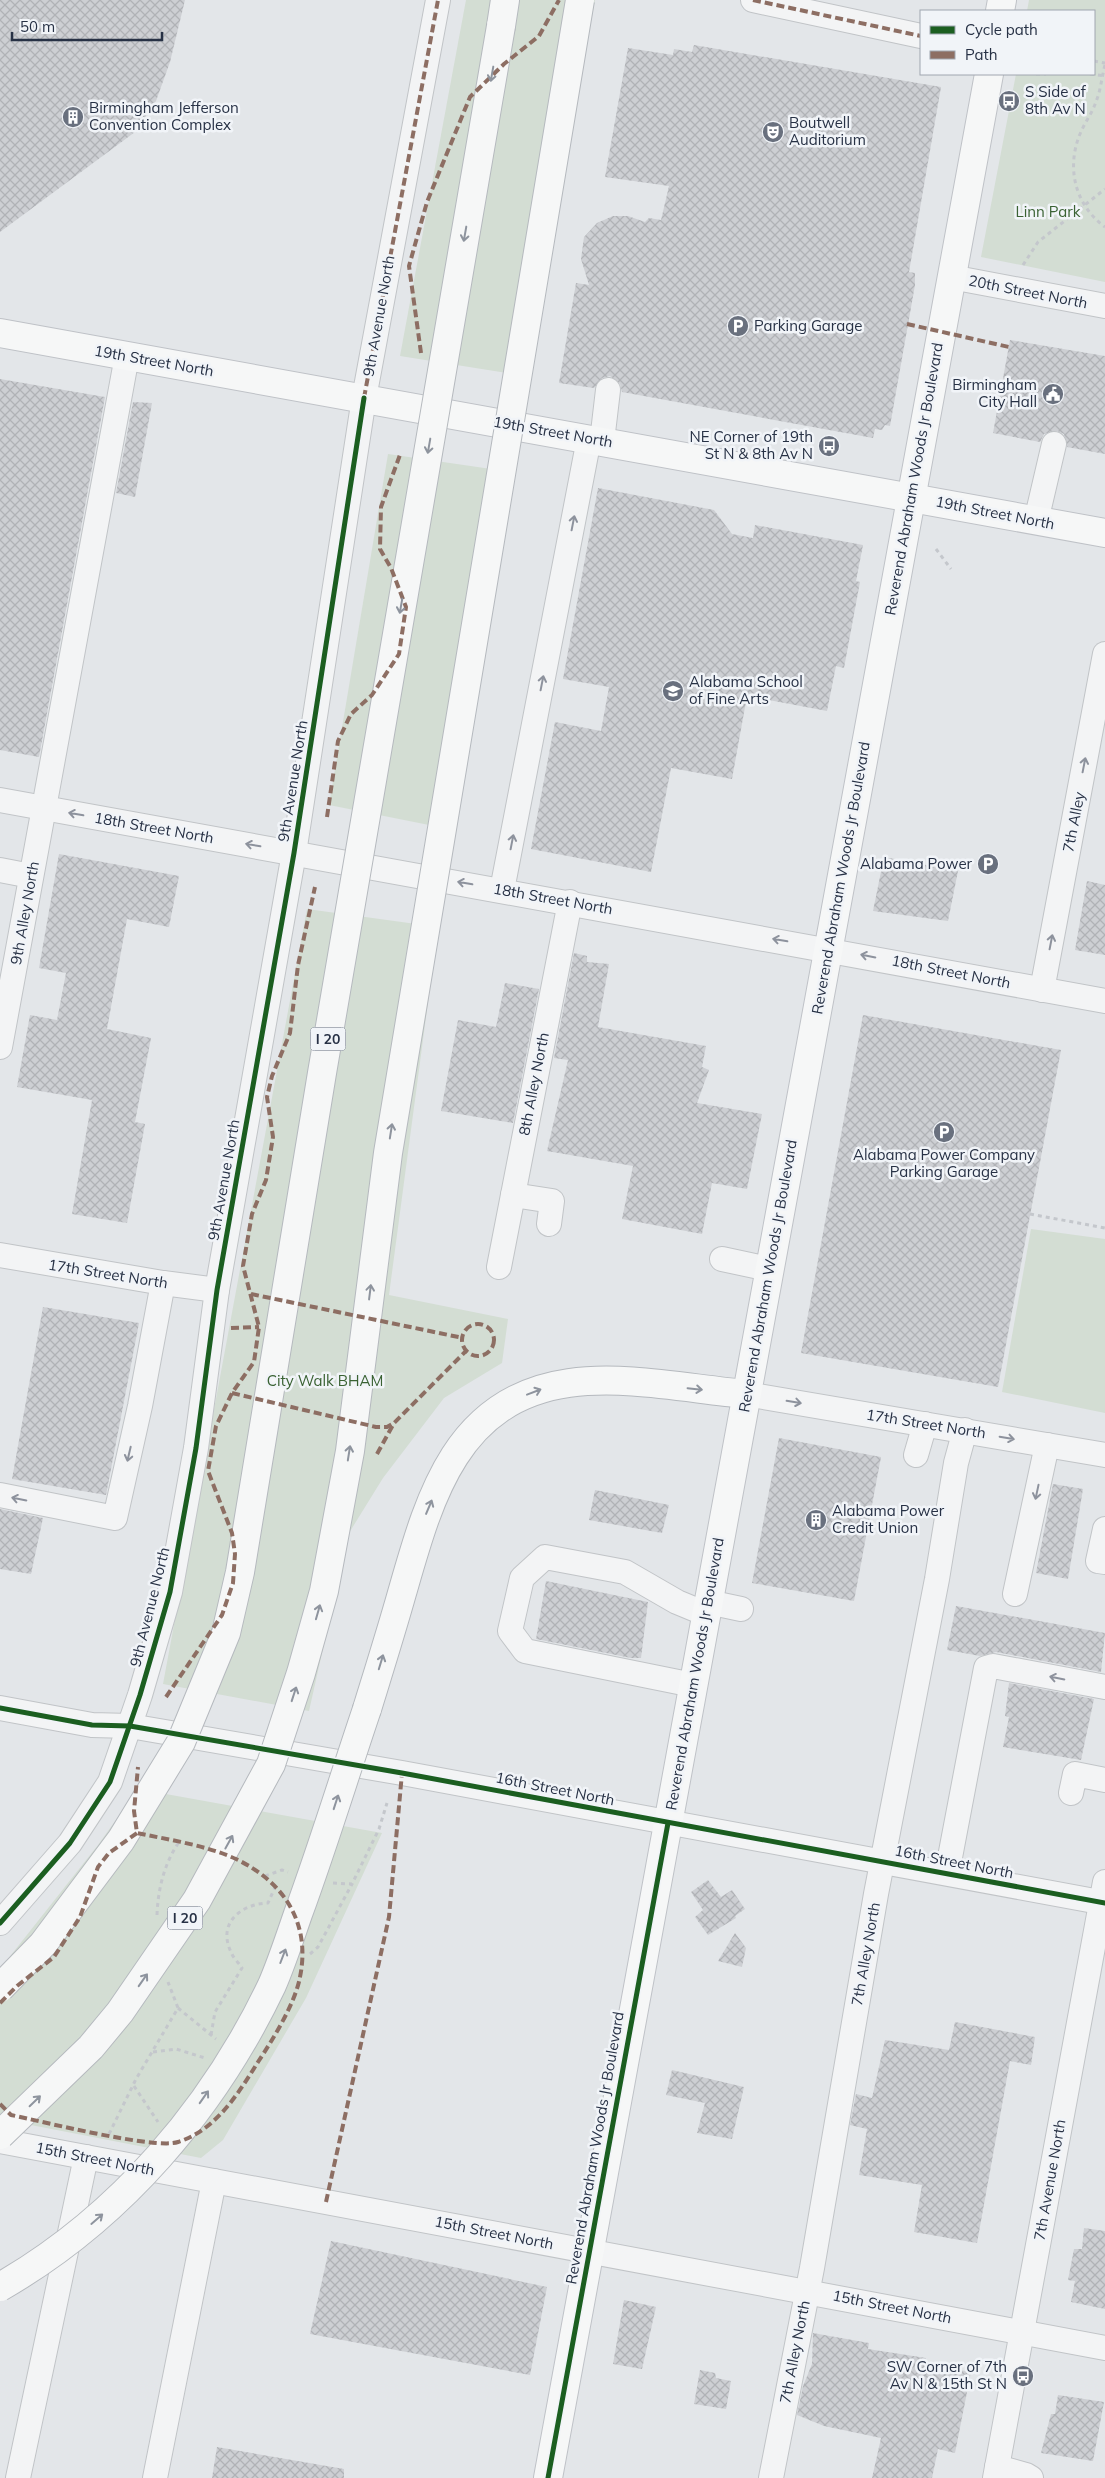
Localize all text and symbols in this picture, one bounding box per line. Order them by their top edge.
scale bar [12,10,162,42]
legend [920,10,1095,75]
text: 50 m [20,17,55,36]
text: Cycle path [965,20,1038,39]
text: Path [965,45,997,64]
one-way arrow [487,65,497,81]
place label: S Side of 8th Av N [1025,82,1087,118]
bus stop icon: S Side of 8th Av N [997,89,1021,113]
place label: Birmingham Jefferson Convention Complex [89,98,239,134]
building icon: Birmingham Jefferson Convention Complex [61,105,85,129]
place label: Boutwell Auditorium [789,113,866,149]
theatre icon: Boutwell Auditorium [761,120,785,144]
park label: Linn Park [1016,202,1081,221]
one-way arrow [459,226,469,242]
street label: 9th Avenue North [358,254,399,378]
street label: 20th Street North [967,271,1089,312]
parking icon: Parking Garage [726,314,750,338]
place label: Parking Garage [754,316,862,335]
street label: 19th Street North [93,341,215,380]
street label: Reverend Abraham Woods Jr Boulevard [880,341,947,617]
place label: Birmingham City Hall [952,375,1037,411]
public building icon: Birmingham City Hall [1041,382,1065,406]
street label: 19th Street North [492,412,614,451]
place label: NE Corner of 19th St N & 8th Av N [689,427,813,463]
bus stop icon: NE Corner of 19th St N & 8th Av N [817,434,841,458]
one-way arrow [423,438,433,454]
street label: 19th Street North [934,492,1056,533]
one-way arrow [568,516,578,532]
one-way arrow [396,598,406,614]
place label: Alabama School of Fine Arts [689,672,803,708]
one-way arrow [538,675,547,691]
school or university icon: Alabama School of Fine Arts [661,679,685,703]
street label: 9th Avenue North [274,719,311,843]
street label: Reverend Abraham Woods Jr Boulevard [807,740,874,1016]
one-way arrow [1080,757,1090,773]
street label: 7th Alley [1058,790,1089,854]
one-way arrow [69,808,85,818]
street label: 18th Street North [93,808,215,847]
one-way arrow [507,835,517,851]
one-way arrow [246,840,262,850]
parking icon: Alabama Power [976,852,1000,876]
place label: Alabama Power [860,854,973,873]
street label: 9th Alley North [6,860,43,966]
one-way arrow [457,878,473,888]
street label: 18th Street North [492,879,614,918]
one-way arrow [1047,934,1057,950]
one-way arrow [772,935,788,945]
one-way arrow [860,951,876,961]
street label: 18th Street North [890,951,1012,992]
road number: I 20 [310,1028,346,1050]
street label: 8th Alley North [514,1031,553,1137]
street label: 9th Avenue North [203,1118,244,1242]
parking icon: Alabama Power Company Parking Garage [932,1120,956,1144]
one-way arrow [387,1123,397,1139]
street label: Reverend Abraham Woods Jr Boulevard [734,1138,801,1414]
place label: Alabama Power Company Parking Garage [853,1145,1035,1181]
street label: 17th Street North [47,1255,169,1292]
one-way arrow [365,1284,375,1300]
park label: City Walk BHAM [267,1371,383,1390]
one-way arrow [687,1384,703,1394]
one-way arrow [526,1387,542,1396]
one-way arrow [786,1398,802,1408]
street label: 17th Street North [865,1405,987,1442]
one-way arrow [998,1433,1014,1443]
one-way arrow [124,1445,133,1461]
one-way arrow [345,1445,355,1461]
one-way arrow [1032,1484,1041,1500]
one-way arrow [12,1494,28,1504]
one-way arrow [424,1500,434,1515]
place label: Alabama Power Credit Union [832,1501,945,1537]
building icon: Alabama Power Credit Union [804,1508,828,1532]
street label: Reverend Abraham Woods Jr Boulevard [661,1536,728,1812]
street label: 9th Avenue North [125,1545,174,1669]
one-way arrow [314,1605,324,1621]
one-way arrow [377,1655,386,1671]
one-way arrow [1049,1673,1065,1682]
one-way arrow [290,1687,300,1703]
street label: 16th Street North [494,1768,616,1809]
one-way arrow [332,1795,341,1810]
one-way arrow [224,1835,234,1850]
street label: 16th Street North [893,1841,1015,1882]
street label: 7th Alley North [847,1901,884,2007]
road number: I 20 [168,1906,202,1930]
one-way arrow [279,1949,288,1964]
one-way arrow [138,1973,148,1987]
street label: Reverend Abraham Woods Jr Boulevard [561,2010,628,2286]
one-way arrow [199,2091,209,2105]
one-way arrow [29,2095,41,2107]
street label: 7th Avenue North [1029,2118,1070,2242]
street label: 15th Street North [34,2138,156,2179]
street label: 15th Street North [433,2212,555,2253]
one-way arrow [90,2213,103,2224]
street label: 15th Street North [831,2286,953,2327]
street label: 7th Alley North [775,2299,814,2405]
place label: SW Corner of 7th Av N & 15th St N [887,2357,1007,2393]
bus stop icon: SW Corner of 7th Av N & 15th St N [1011,2364,1035,2388]

